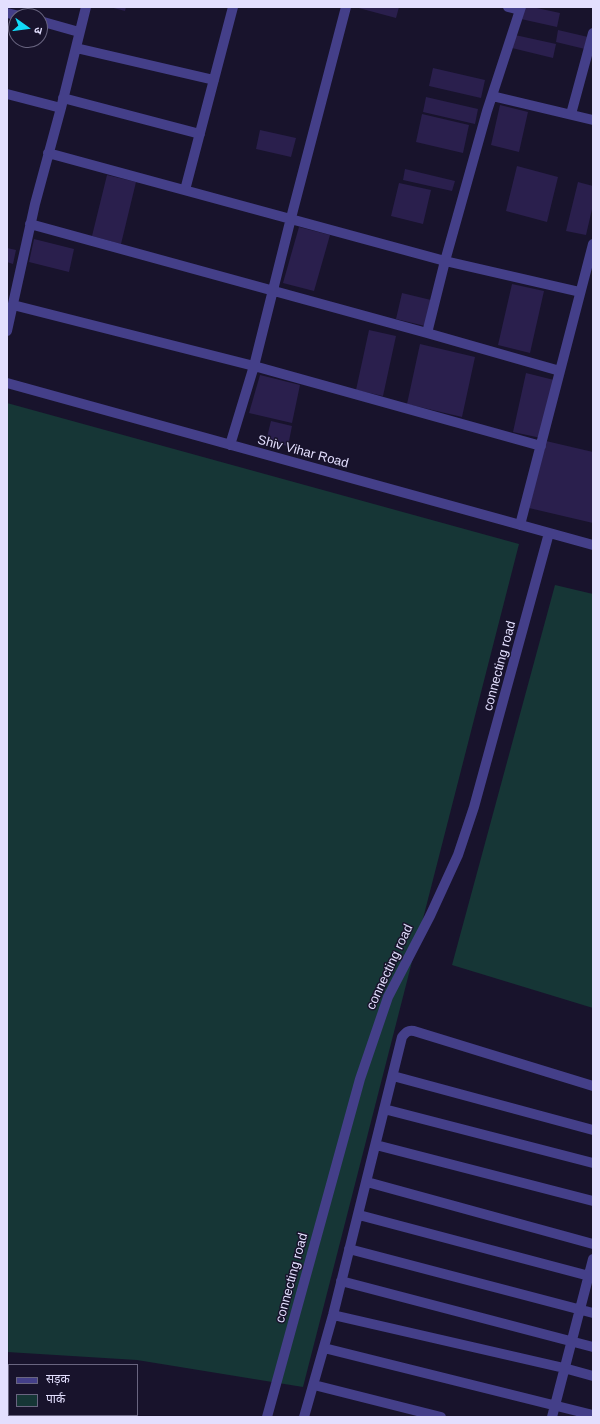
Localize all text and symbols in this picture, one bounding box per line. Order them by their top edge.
north arrow [8,8,48,48]
text: उ [32,26,45,35]
street label: Shiv Vihar Road [256,432,350,472]
street label: connecting road [480,619,520,713]
street label: connecting road [363,922,417,1012]
street label: connecting road [272,1231,312,1325]
legend [8,1364,138,1416]
text: सड़क [46,1372,70,1386]
text: पार्क [46,1392,65,1406]

